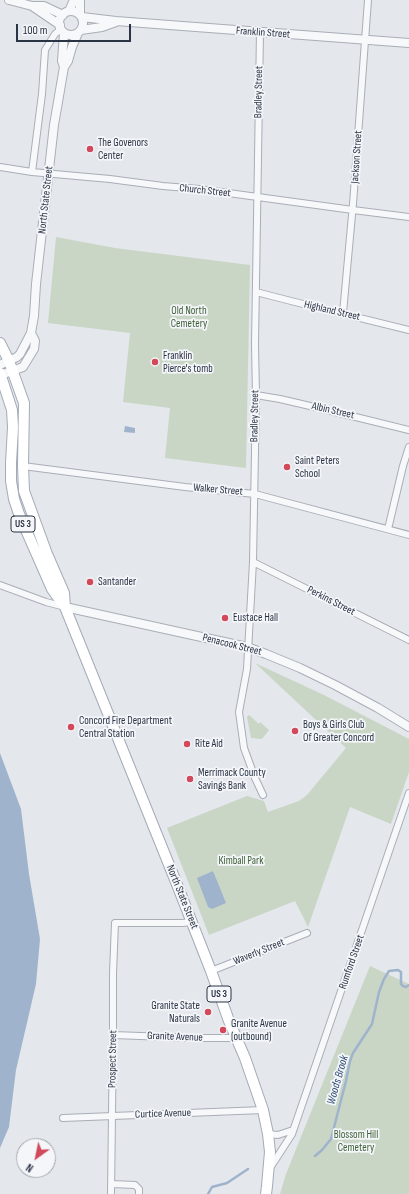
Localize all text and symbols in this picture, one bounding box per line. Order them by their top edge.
scale bar [18,16,133,42]
text: 100 m [23,23,48,38]
street label: Franklin Street [235,25,291,41]
street label: Bradley Street [252,66,266,118]
street label: Jackson Street [349,130,365,184]
place label: The Govenors Center [98,136,148,162]
marker: The Govenors Center [85,144,95,154]
street label: North State Street [36,165,56,235]
street label: Church Street [179,182,231,200]
street label: Highland Street [303,298,361,324]
park label: Old North Cemetery [171,304,207,330]
place label: Franklin Pierce's tomb [163,349,213,375]
marker: Franklin Pierce's tomb [150,357,160,367]
street label: Bradley Street [248,390,262,442]
street label: Albin Street [310,400,356,422]
place label: Saint Peters School [295,454,340,480]
marker: Saint Peters School [282,462,292,472]
street label: Walker Street [193,481,243,499]
road number: US 3 [11,516,35,532]
place label: Santander [98,575,136,589]
marker: Santander [85,577,95,587]
street label: Perkins Street [305,583,357,619]
place label: Eustace Hall [233,611,278,625]
marker: Eustace Hall [220,613,230,623]
street label: Penacook Street [201,631,263,659]
place label: Concord Fire Department Central Station [79,714,172,740]
place label: Boys & Girls Club Of Greater Concord [303,718,374,744]
marker: Concord Fire Department Central Station [66,722,76,732]
marker: Boys & Girls Club Of Greater Concord [290,726,300,736]
place label: Rite Aid [195,737,223,751]
marker: Rite Aid [182,739,192,749]
place label: Merrimack County Savings Bank [198,766,266,792]
marker: Merrimack County Savings Bank [185,774,195,784]
park label: Kimball Park [219,854,263,868]
street label: North State Street [163,863,201,931]
street label: Rumford Street [337,933,367,991]
street label: Waverly Street [231,936,287,968]
road number: US 3 [207,986,231,1002]
place label: Granite State Naturals [151,999,200,1025]
marker: Granite State Naturals [203,1007,213,1017]
place label: Granite Avenue (outbound) [231,1017,287,1043]
marker: Granite Avenue (outbound) [218,1025,228,1035]
street label: Granite Avenue [147,1029,203,1045]
street label: Prospect Street [106,1030,120,1088]
water label: Woods Brook [324,1054,352,1106]
street label: Curtice Avenue [135,1106,191,1122]
park label: Blossom Hill Cemetery [334,1128,378,1154]
north arrow [16,1138,56,1178]
text: N [24,1161,36,1175]

